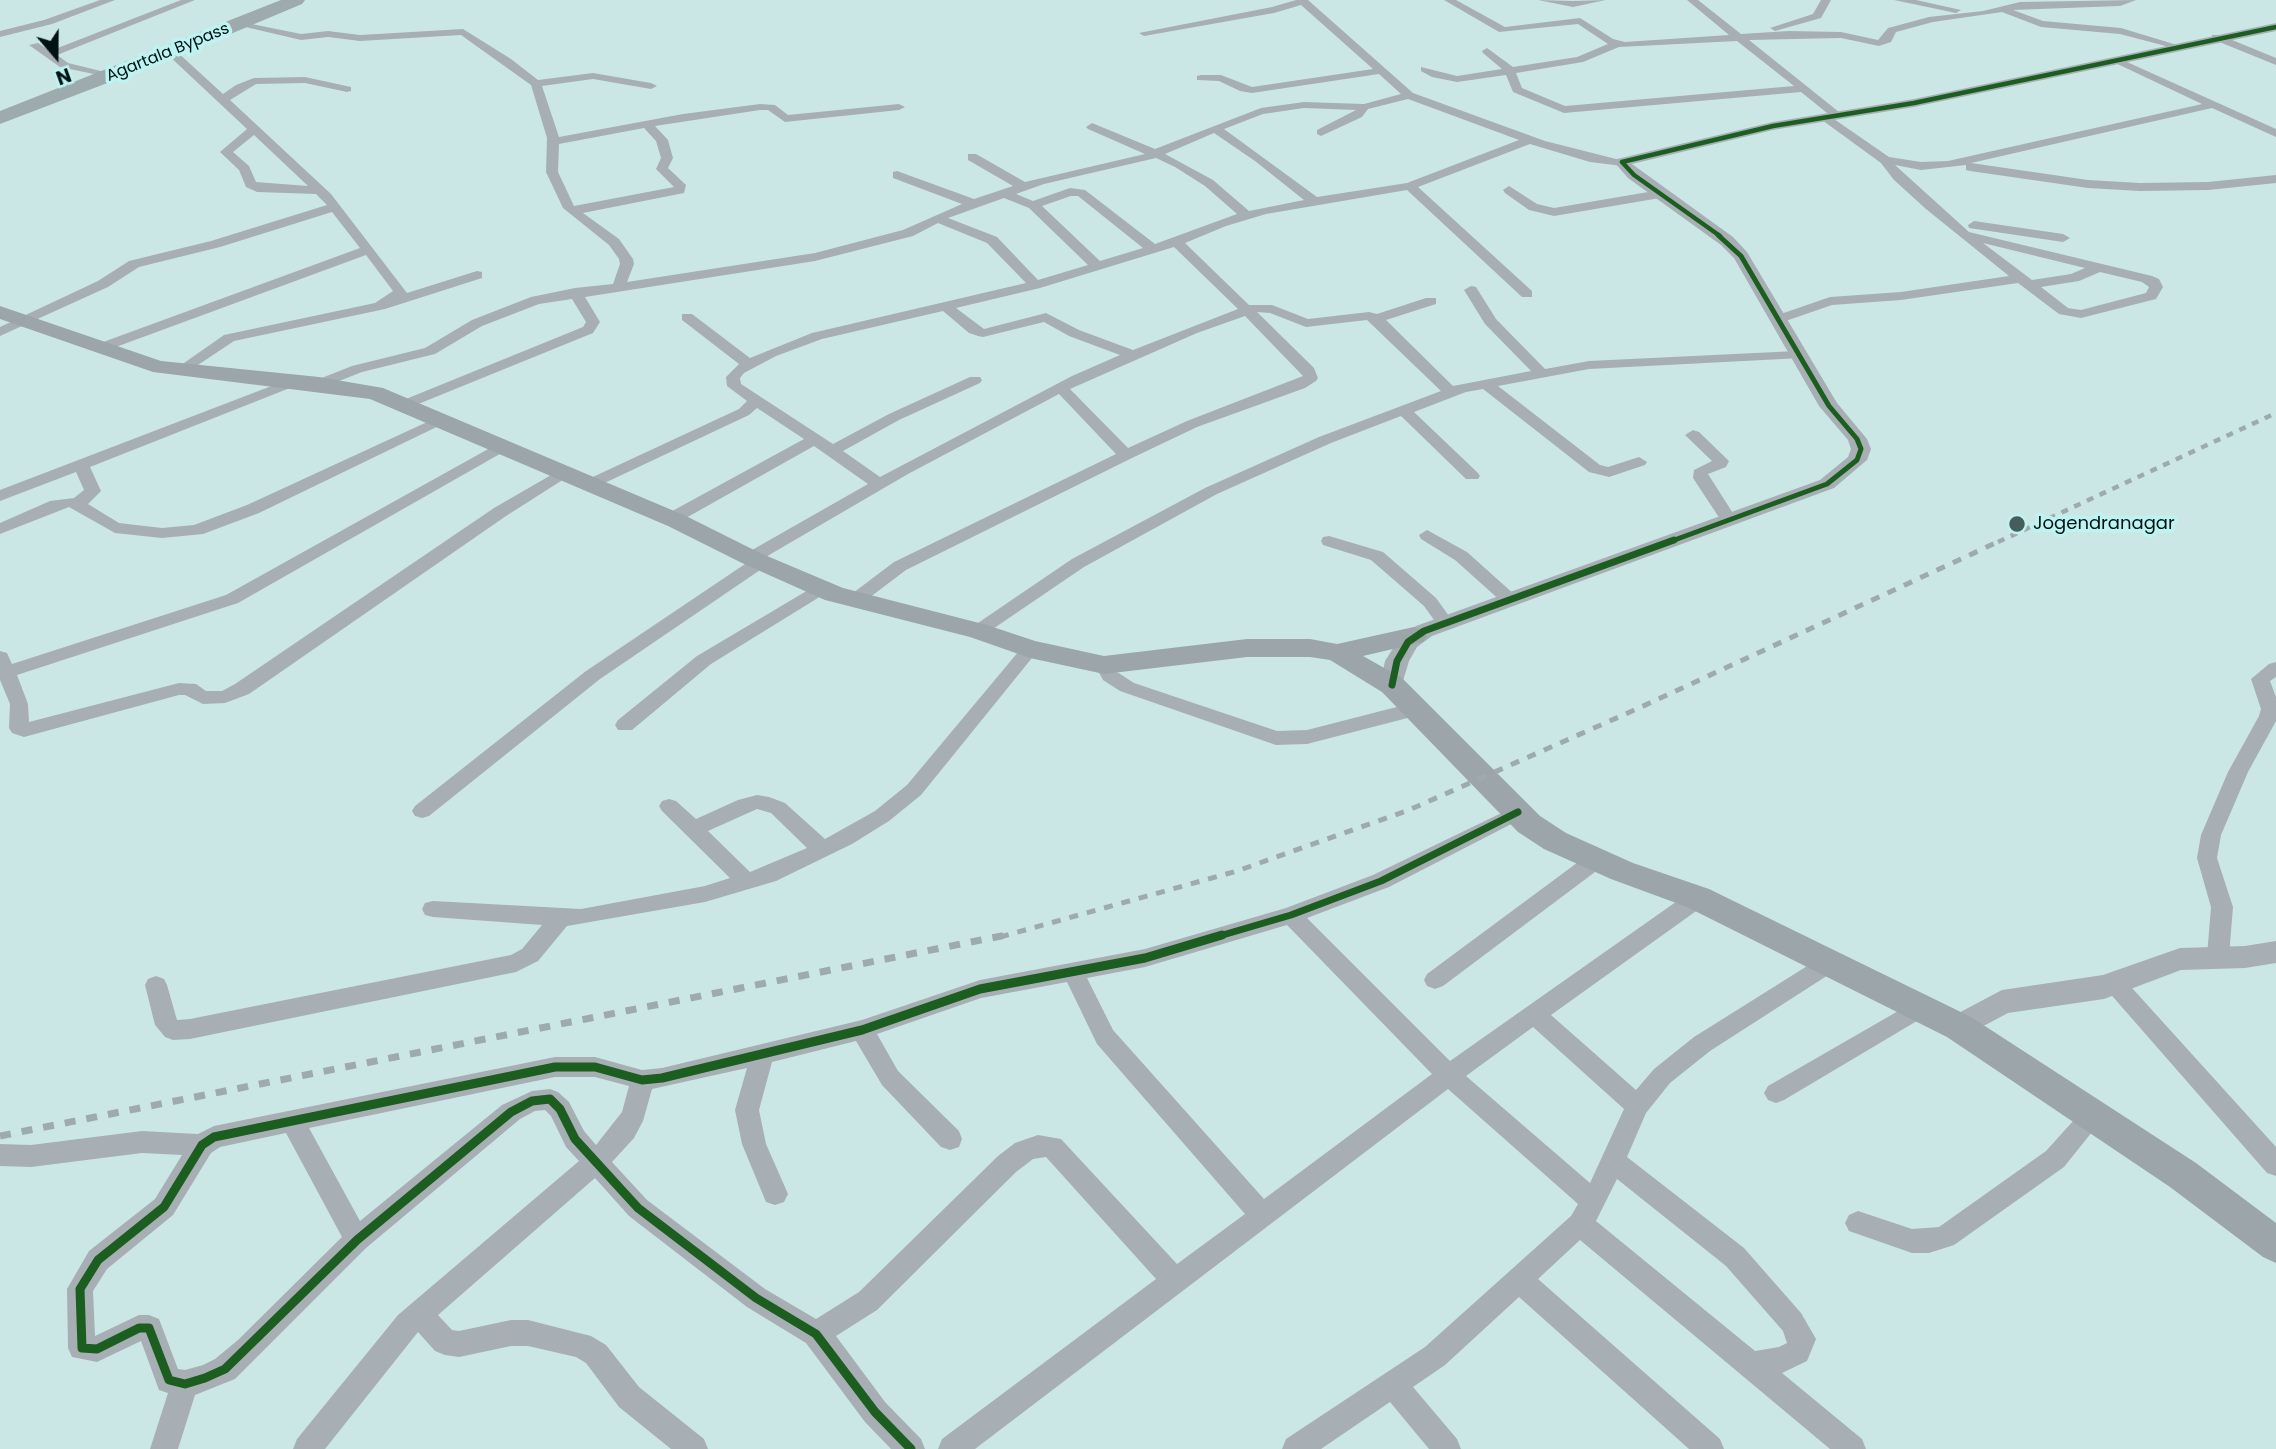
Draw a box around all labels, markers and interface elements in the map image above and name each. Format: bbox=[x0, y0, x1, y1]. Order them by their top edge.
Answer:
street label: Agartala Bypass bbox=[104, 20, 232, 86]
north arrow bbox=[21, 21, 91, 91]
text: N bbox=[52, 61, 75, 91]
place label: Jogendranagar bbox=[2033, 513, 2175, 535]
marker: Jogendranagar bbox=[2007, 514, 2027, 534]

